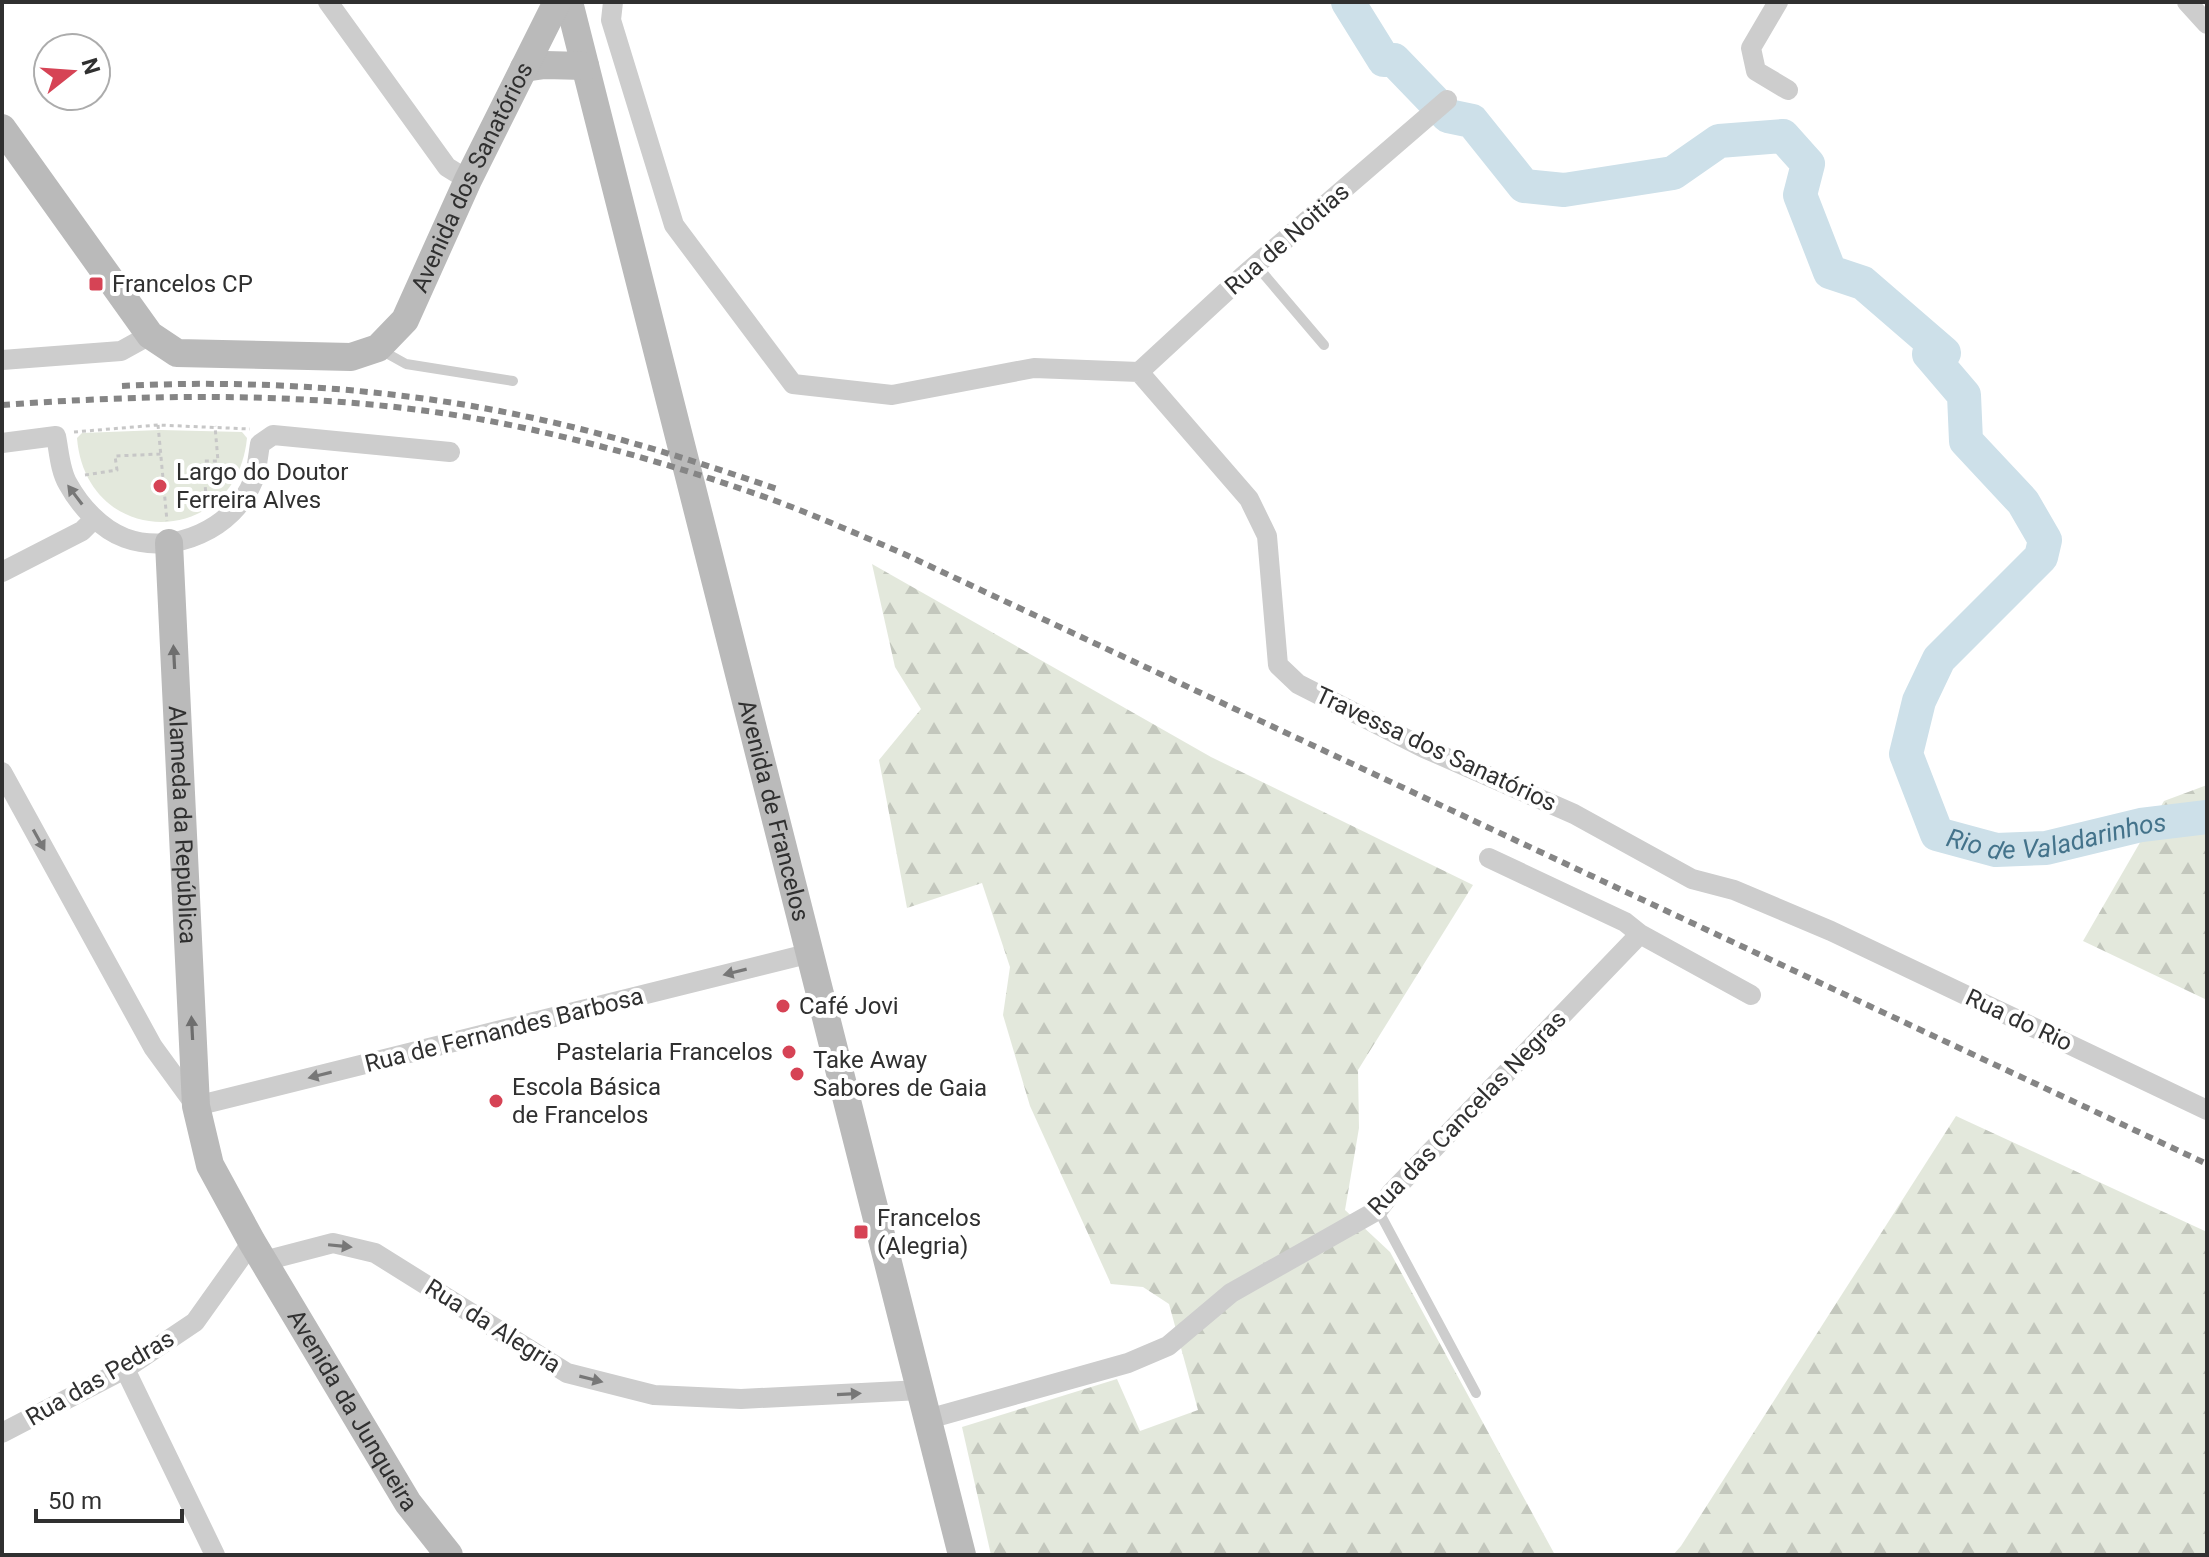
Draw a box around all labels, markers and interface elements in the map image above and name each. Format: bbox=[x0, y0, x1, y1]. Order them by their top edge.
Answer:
north arrow bbox=[32, 32, 112, 112]
text: N bbox=[76, 55, 105, 77]
street label: Avenida dos Sanatórios bbox=[405, 58, 539, 297]
street label: Rua de Noitias bbox=[1219, 178, 1355, 300]
place label: Francelos CP bbox=[112, 270, 253, 298]
marker: Francelos CP bbox=[87, 275, 105, 293]
place label: Largo do Doutor Ferreira Alves bbox=[176, 458, 348, 514]
marker: Largo do Doutor Ferreira Alves bbox=[151, 477, 169, 495]
one-way arrow bbox=[68, 484, 84, 505]
one-way arrow bbox=[168, 644, 181, 669]
street label: Travessa dos Sanatórios bbox=[1311, 681, 1561, 817]
street label: Avenida de Francelos bbox=[732, 697, 815, 924]
street label: Alameda da República bbox=[163, 705, 202, 944]
water label: Rio de Valadarinhos bbox=[1943, 807, 2168, 866]
one-way arrow bbox=[32, 829, 46, 851]
one-way arrow bbox=[723, 966, 748, 978]
street label: Rua de Fernandes Barbosa bbox=[362, 982, 646, 1078]
street label: Rua do Rio bbox=[1961, 983, 2077, 1057]
place label: Café Jovi bbox=[799, 992, 899, 1020]
marker: Café Jovi bbox=[774, 997, 792, 1015]
street label: Rua das Cancelas Negras bbox=[1362, 1005, 1572, 1221]
one-way arrow bbox=[186, 1015, 199, 1040]
place label: Pastelaria Francelos bbox=[556, 1038, 773, 1066]
marker: Pastelaria Francelos bbox=[780, 1043, 798, 1061]
place label: Take Away Sabores de Gaia bbox=[813, 1046, 987, 1102]
marker: Take Away Sabores de Gaia bbox=[788, 1065, 806, 1083]
one-way arrow bbox=[308, 1070, 333, 1082]
place label: Escola Básica de Francelos bbox=[512, 1073, 661, 1129]
marker: Escola Básica de Francelos bbox=[487, 1092, 505, 1110]
place label: Francelos (Alegria) bbox=[877, 1204, 981, 1260]
marker: Francelos (Alegria) bbox=[852, 1223, 870, 1241]
one-way arrow bbox=[327, 1240, 352, 1253]
street label: Rua da Alegria bbox=[420, 1273, 566, 1379]
street label: Avenida da Junqueira bbox=[282, 1305, 423, 1517]
street label: Rua das Pedras bbox=[21, 1324, 179, 1432]
one-way arrow bbox=[579, 1374, 604, 1386]
one-way arrow bbox=[837, 1387, 862, 1400]
scale bar bbox=[36, 1473, 182, 1523]
text: 50 m bbox=[48, 1487, 102, 1515]

